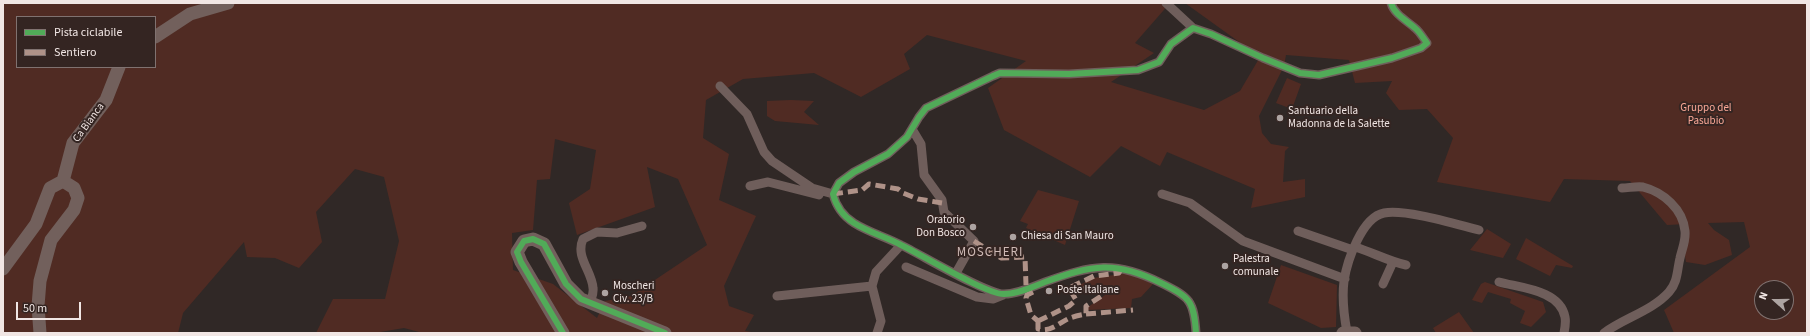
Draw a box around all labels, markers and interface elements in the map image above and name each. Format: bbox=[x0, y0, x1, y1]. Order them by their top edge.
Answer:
legend bbox=[16, 16, 156, 68]
text: Pista ciclabile bbox=[54, 24, 122, 41]
text: Sentiero bbox=[54, 44, 96, 61]
street label: Ca Bianca bbox=[70, 101, 108, 145]
park label: Gruppo del Pasubio bbox=[1680, 102, 1732, 128]
place label: Santuario della Madonna de la Salette bbox=[1288, 105, 1390, 131]
marker: Santuario della Madonna de la Salette bbox=[1275, 113, 1285, 123]
place label: Oratorio Don Bosco bbox=[916, 214, 965, 240]
marker: Oratorio Don Bosco bbox=[968, 222, 978, 232]
place label: Chiesa di San Mauro bbox=[1021, 230, 1114, 244]
marker: Chiesa di San Mauro bbox=[1008, 232, 1018, 242]
district label: MOSCHERI bbox=[957, 245, 1023, 261]
place label: Palestra comunale bbox=[1233, 253, 1279, 279]
marker: Palestra comunale bbox=[1220, 261, 1230, 271]
place label: Moscheri Civ. 23/B bbox=[613, 280, 655, 306]
north arrow bbox=[1754, 280, 1794, 320]
place label: Poste Italiane bbox=[1057, 284, 1119, 298]
marker: Poste Italiane bbox=[1044, 286, 1054, 296]
marker: Moscheri Civ. 23/B bbox=[600, 288, 610, 298]
text: N bbox=[1755, 290, 1772, 302]
scale bar bbox=[18, 294, 83, 320]
text: 50 m bbox=[23, 300, 47, 317]

